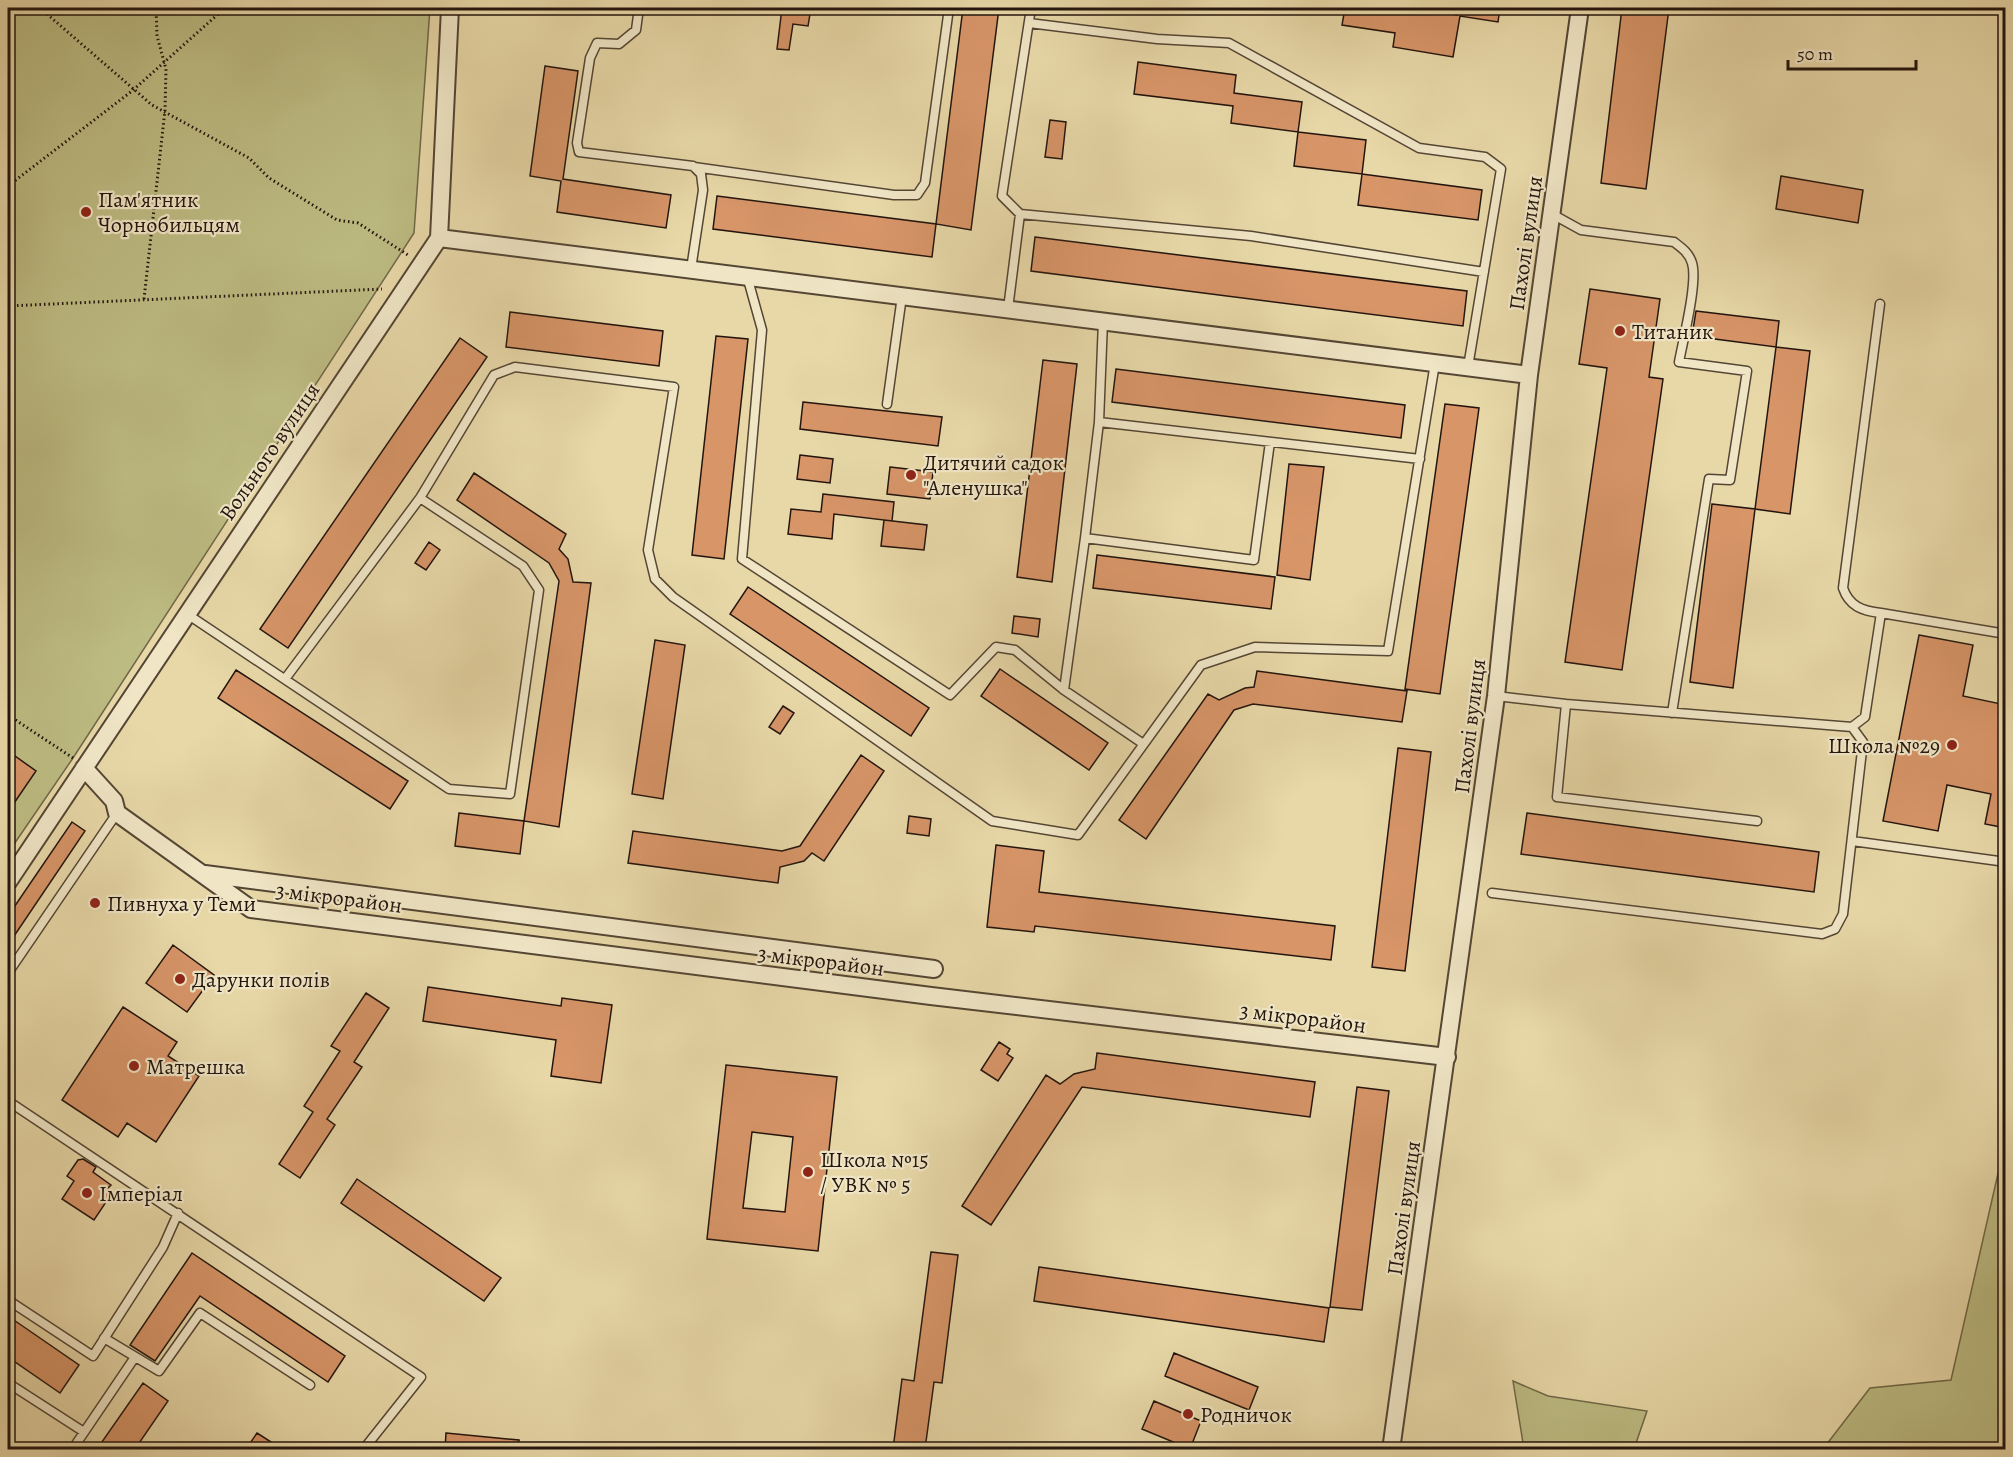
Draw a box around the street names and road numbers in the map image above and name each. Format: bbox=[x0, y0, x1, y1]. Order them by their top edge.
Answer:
street label: Пахолі вулиця bbox=[1502, 174, 1550, 312]
street label: Вольного вулиця bbox=[213, 377, 327, 526]
street label: Пахолі вулиця bbox=[1447, 657, 1493, 795]
street label: 3 мікрорайон bbox=[274, 875, 404, 921]
street label: 3 мікрорайон bbox=[756, 938, 886, 984]
street label: 3 мікрорайон bbox=[1238, 995, 1368, 1041]
street label: Пахолі вулиця bbox=[1380, 1139, 1428, 1277]

